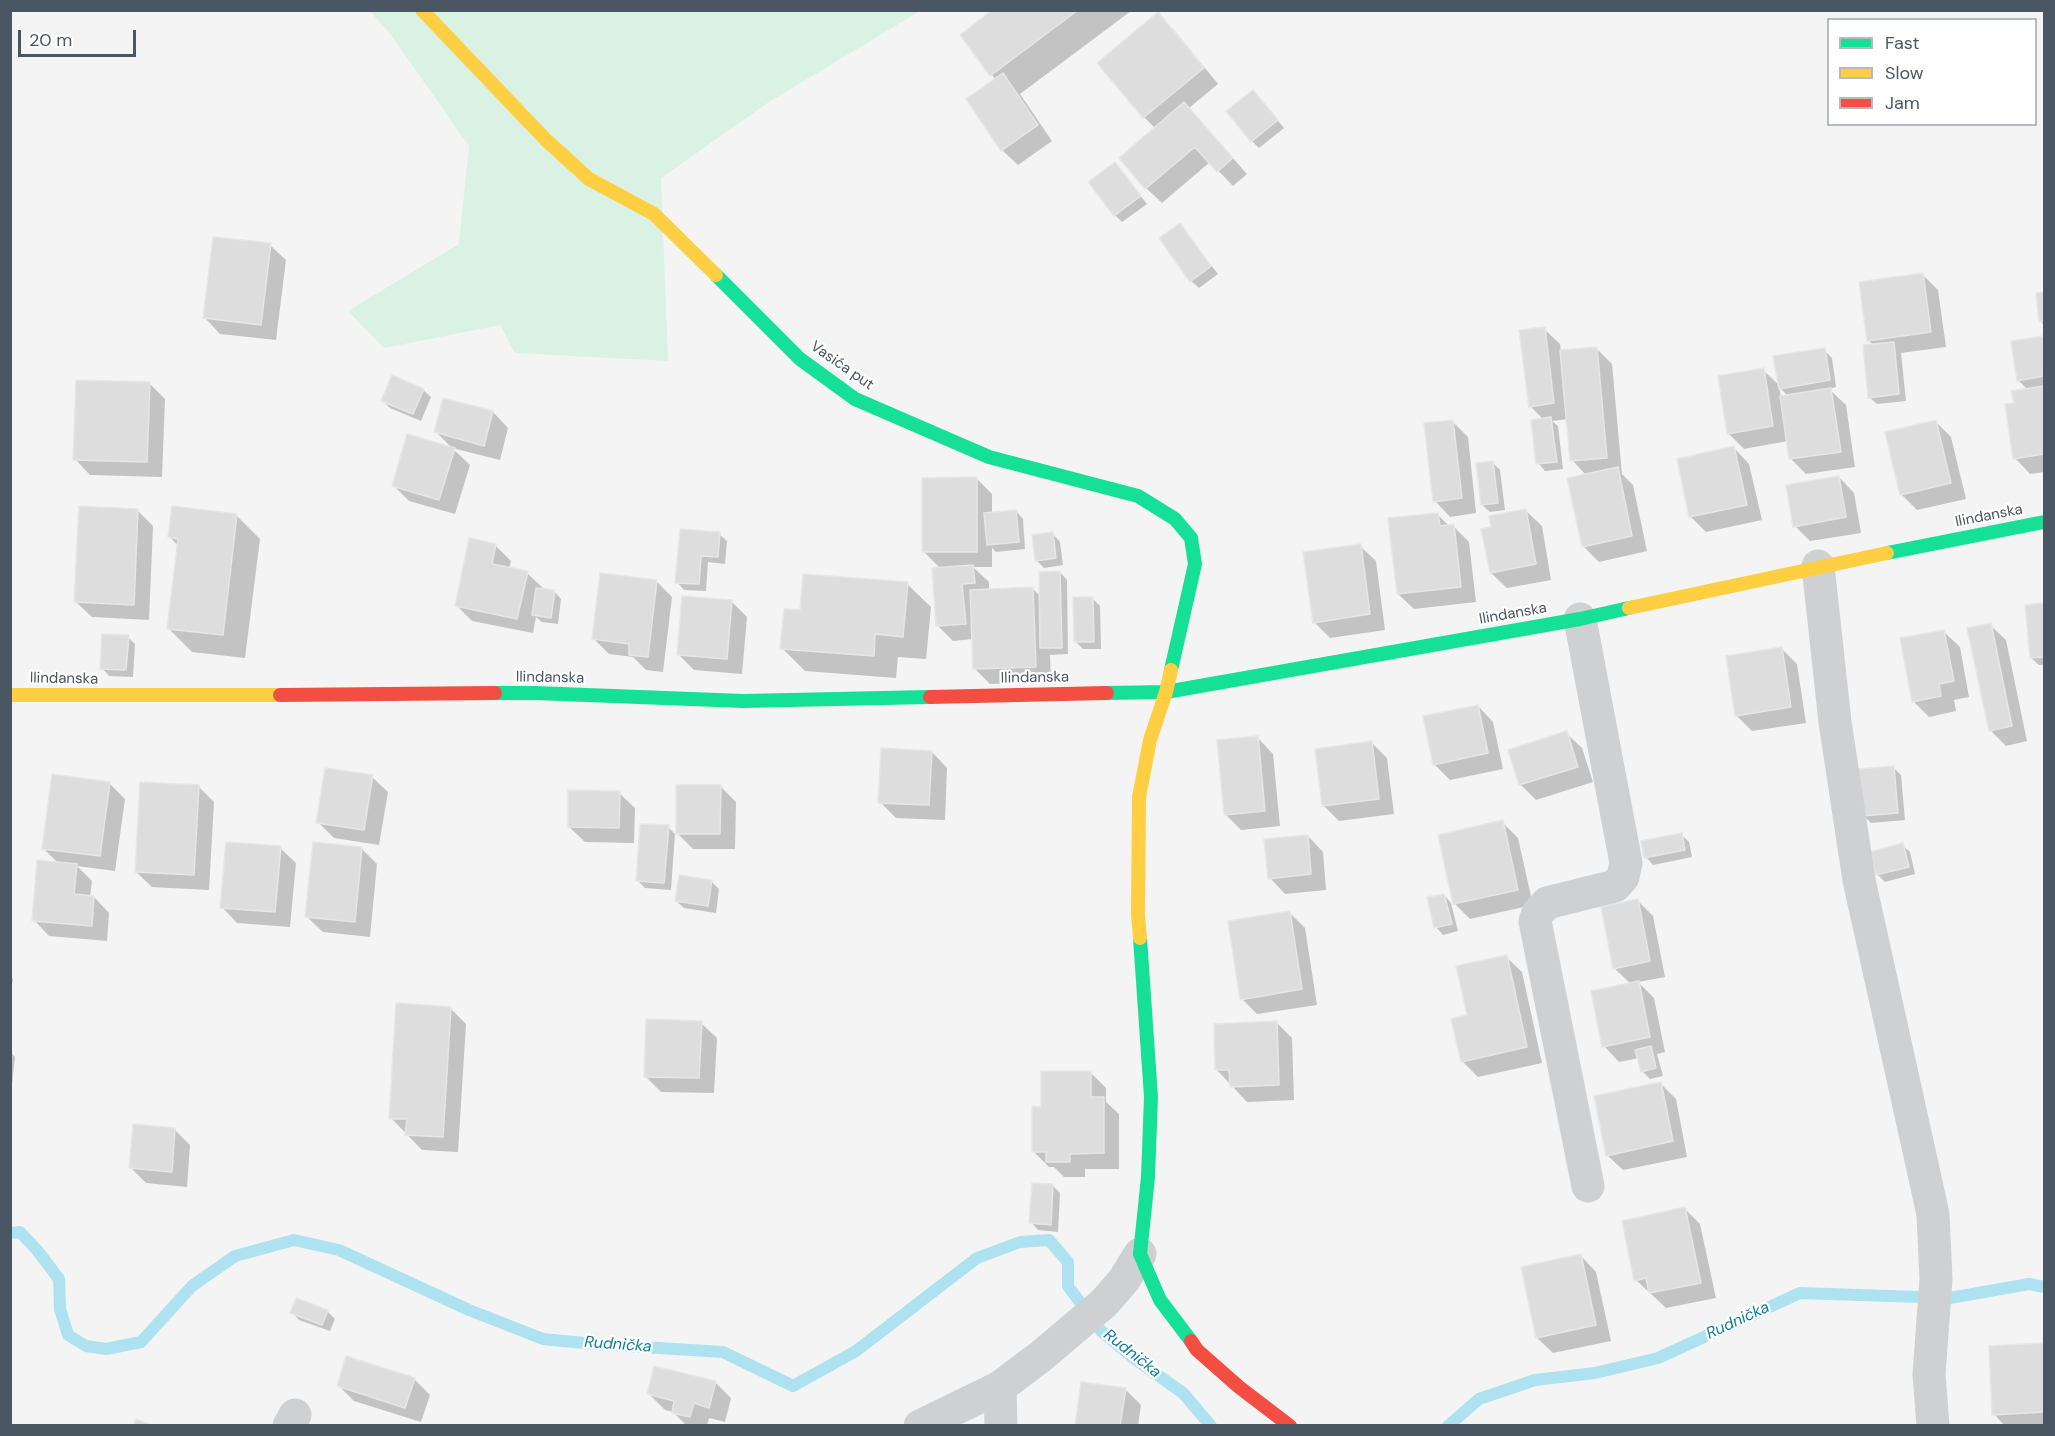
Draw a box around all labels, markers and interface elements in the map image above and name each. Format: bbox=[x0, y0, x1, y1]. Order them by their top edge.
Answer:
scale bar bbox=[21, 18, 140, 56]
legend bbox=[1827, 18, 2037, 126]
text: 20 m bbox=[29, 28, 72, 52]
text: Fast bbox=[1885, 31, 1920, 55]
text: Slow bbox=[1885, 61, 1924, 85]
text: Jam bbox=[1885, 91, 1920, 115]
street label: Vasića put bbox=[807, 338, 877, 394]
street label: Ilindanska bbox=[1954, 501, 2024, 531]
street label: Ilindanska bbox=[1478, 599, 1548, 629]
street label: Ilindanska bbox=[516, 668, 584, 688]
street label: Ilindanska bbox=[1001, 668, 1069, 688]
street label: Ilindanska bbox=[30, 669, 98, 689]
water label: Rudnička bbox=[1703, 1298, 1773, 1344]
water label: Rudnička bbox=[1099, 1326, 1165, 1382]
water label: Rudnička bbox=[584, 1333, 652, 1357]

